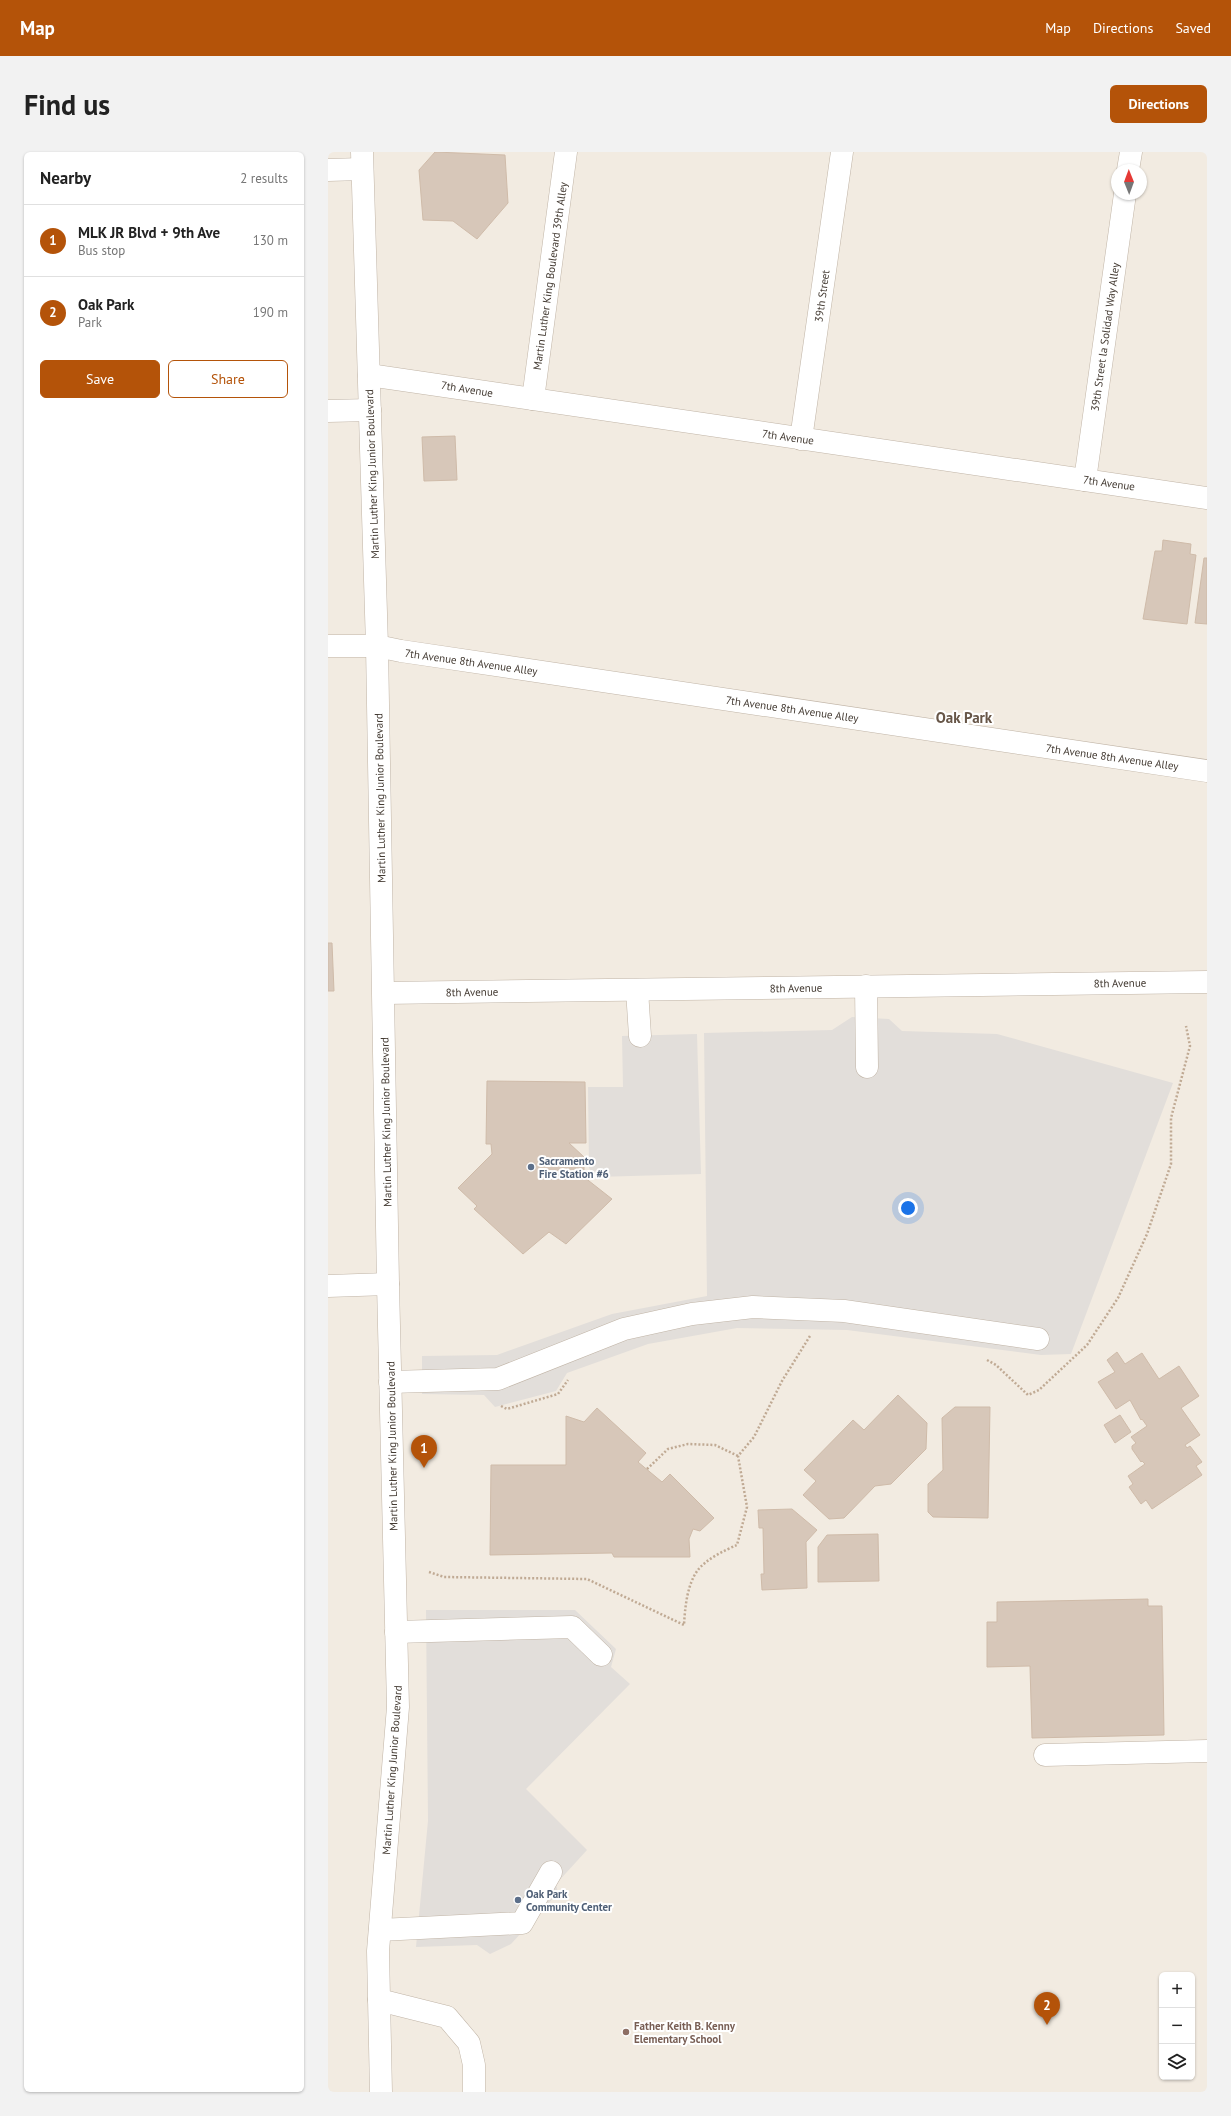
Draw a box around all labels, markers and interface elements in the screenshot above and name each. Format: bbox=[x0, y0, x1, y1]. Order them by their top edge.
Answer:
text: Map bbox=[20, 16, 55, 40]
text: Map bbox=[1045, 19, 1071, 37]
text: Directions bbox=[1093, 19, 1153, 37]
text: Saved bbox=[1175, 19, 1211, 37]
button: Directions bbox=[1110, 85, 1207, 123]
text: Find us bbox=[24, 86, 110, 123]
north arrow bbox=[1111, 164, 1147, 200]
text: Nearby bbox=[40, 167, 91, 189]
text: 2 results bbox=[240, 170, 288, 187]
street label: Martin Luther King Boulevard 39th Alley bbox=[530, 180, 570, 371]
text: MLK JR Blvd + 9th Ave bbox=[78, 223, 220, 242]
text: 1 bbox=[49, 232, 57, 249]
text: 130 m bbox=[253, 232, 288, 249]
text: Bus stop bbox=[78, 242, 125, 259]
street label: 39th Street la Solidad Way Alley bbox=[1088, 261, 1122, 412]
street label: 39th Street bbox=[811, 269, 833, 323]
text: Oak Park bbox=[78, 295, 134, 314]
text: 2 bbox=[49, 304, 57, 321]
text: 190 m bbox=[253, 304, 288, 321]
text: Park bbox=[78, 314, 102, 331]
button: Save bbox=[40, 360, 160, 398]
button: Share bbox=[168, 360, 288, 398]
street label: 7th Avenue bbox=[440, 378, 494, 400]
street label: Martin Luther King Junior Boulevard bbox=[362, 389, 382, 559]
street label: 7th Avenue bbox=[761, 426, 815, 448]
street label: 7th Avenue bbox=[1082, 472, 1136, 494]
street label: 7th Avenue 8th Avenue Alley bbox=[404, 646, 539, 678]
street label: 7th Avenue 8th Avenue Alley bbox=[725, 693, 860, 725]
district label: Oak Park bbox=[936, 708, 993, 727]
street label: Martin Luther King Junior Boulevard bbox=[372, 713, 388, 883]
street label: 7th Avenue 8th Avenue Alley bbox=[1045, 741, 1180, 773]
street label: 8th Avenue bbox=[1094, 976, 1147, 990]
street label: 8th Avenue bbox=[770, 981, 823, 995]
street label: 8th Avenue bbox=[446, 985, 499, 999]
street label: Martin Luther King Junior Boulevard bbox=[378, 1037, 394, 1207]
place label: Sacramento Fire Station #6 bbox=[539, 1154, 609, 1181]
marker: Sacramento Fire Station #6 bbox=[526, 1162, 536, 1172]
your location bbox=[898, 1198, 918, 1218]
street label: Martin Luther King Junior Boulevard bbox=[384, 1361, 400, 1531]
pin: 1 bbox=[411, 1435, 437, 1468]
street label: Martin Luther King Junior Boulevard bbox=[379, 1685, 405, 1855]
place label: Oak Park Community Center bbox=[526, 1887, 612, 1914]
marker: Oak Park Community Center bbox=[513, 1895, 523, 1905]
map controls bbox=[1159, 1972, 1195, 2080]
button: + bbox=[1159, 1972, 1195, 2008]
pin: 2 bbox=[1034, 1992, 1060, 2025]
button: − bbox=[1159, 2008, 1195, 2044]
place label: Father Keith B. Kenny Elementary School bbox=[634, 2019, 736, 2046]
marker: Father Keith B. Kenny Elementary School bbox=[621, 2027, 631, 2037]
button: layers bbox=[1159, 2044, 1195, 2080]

